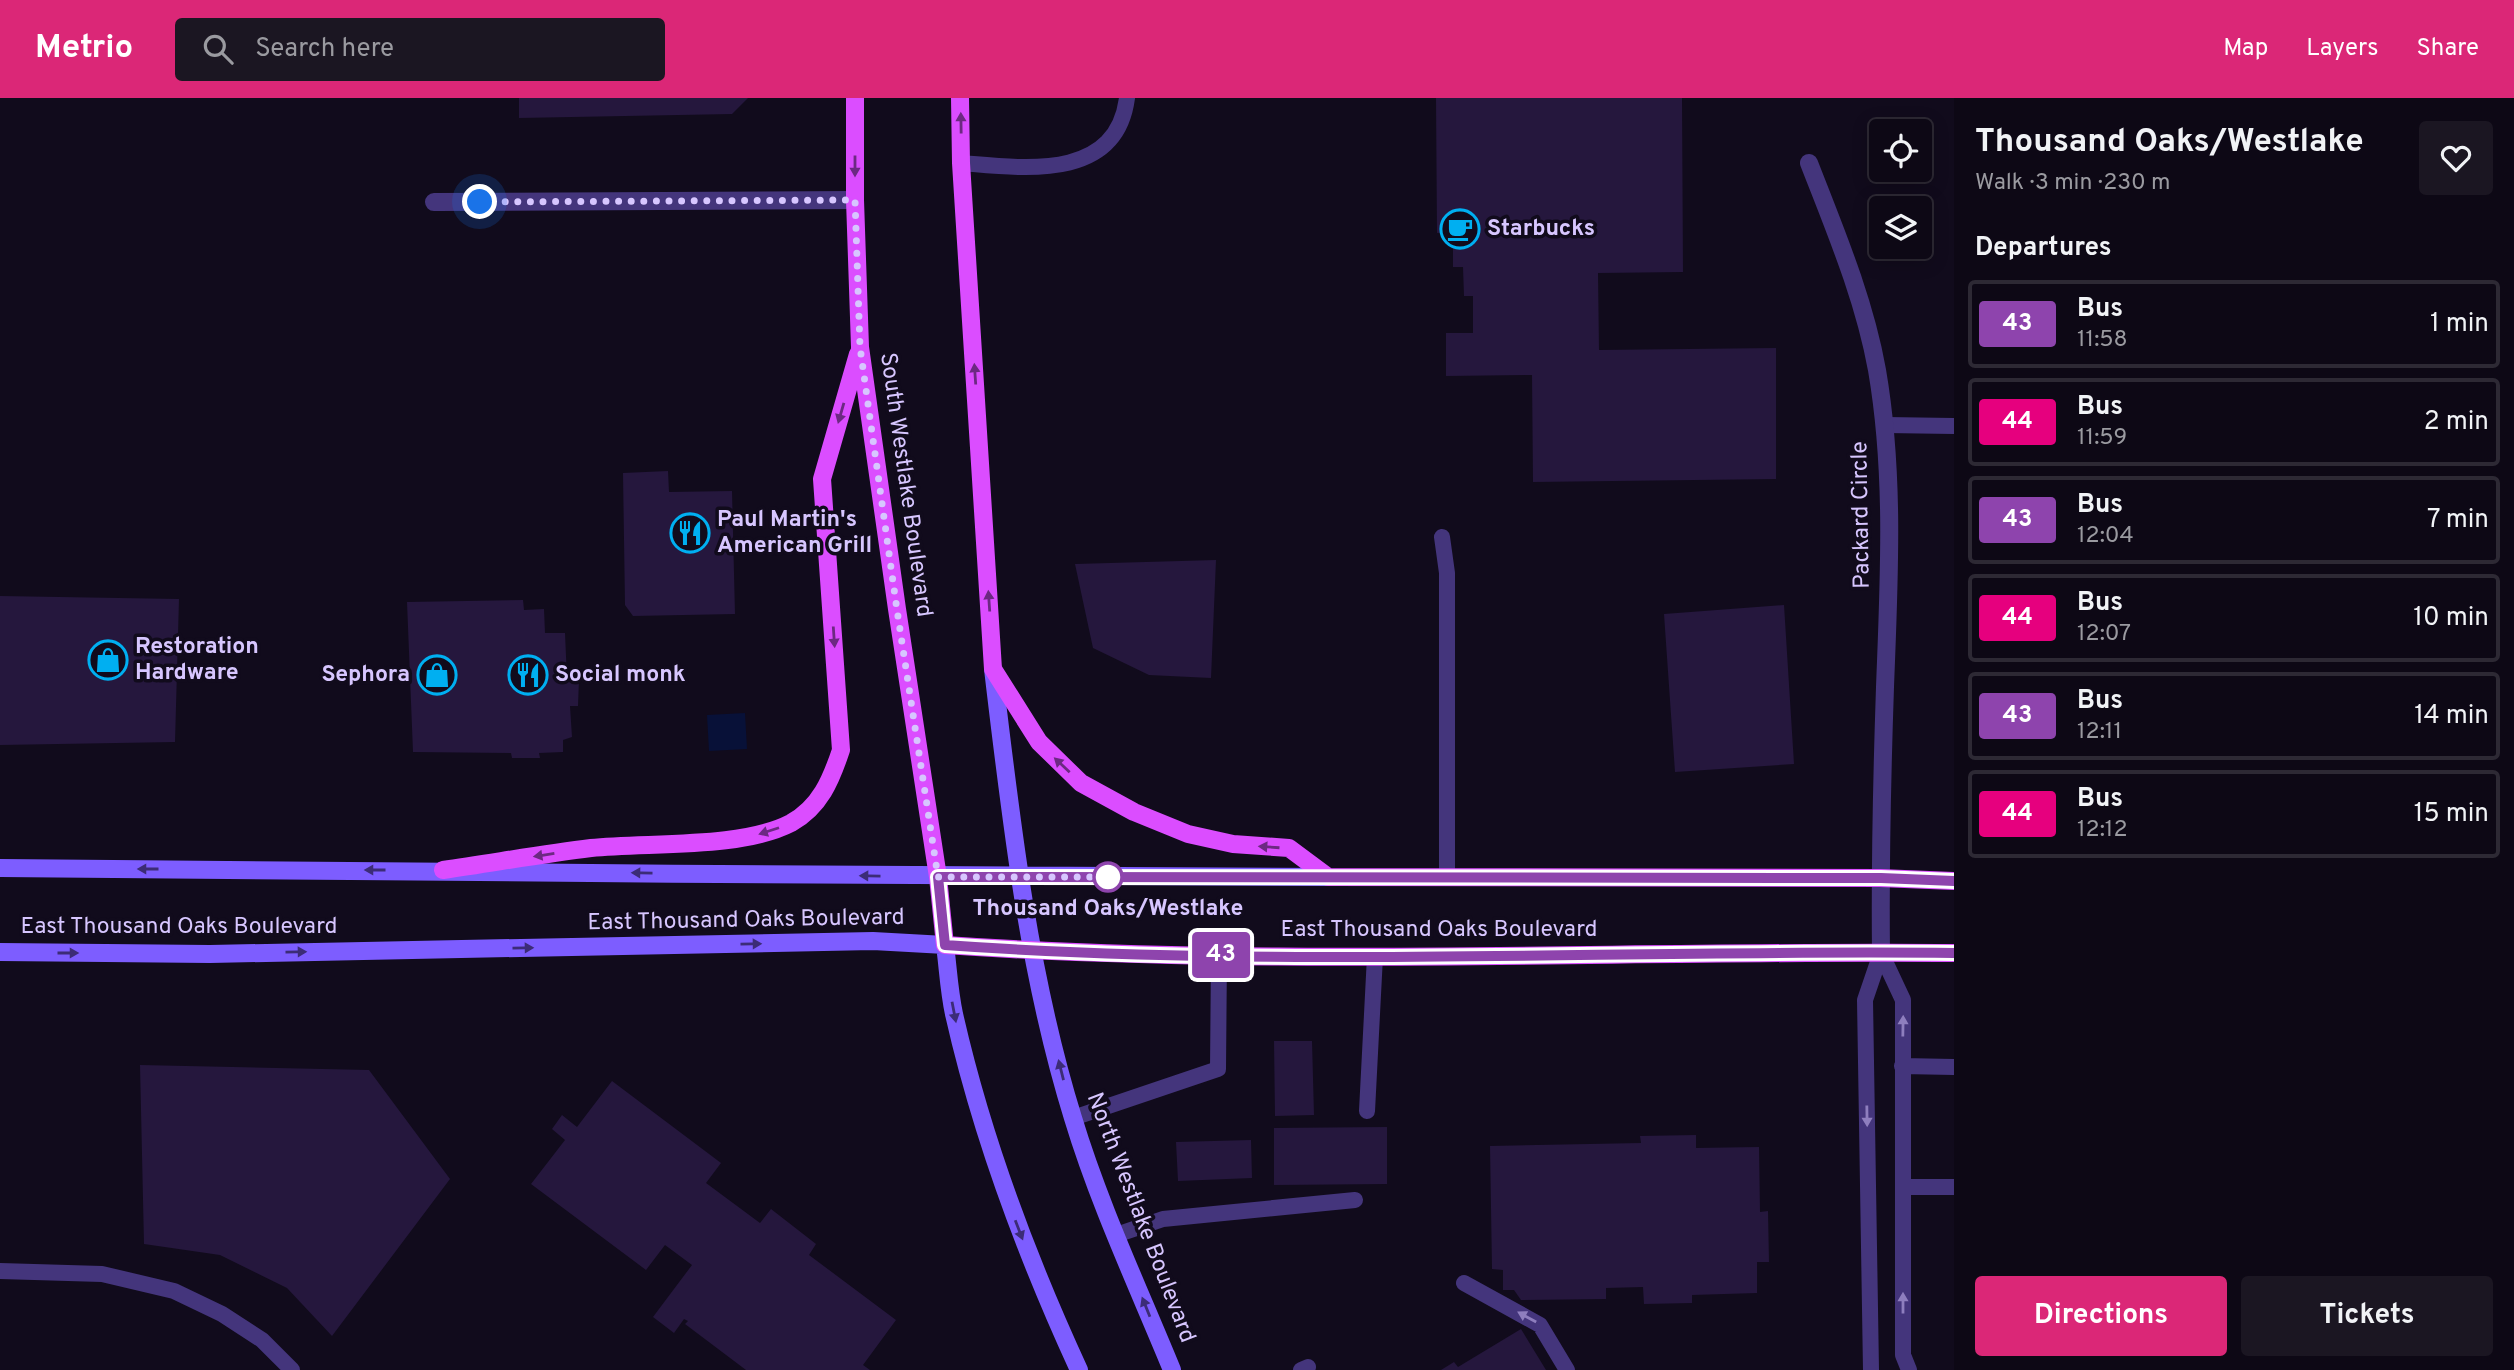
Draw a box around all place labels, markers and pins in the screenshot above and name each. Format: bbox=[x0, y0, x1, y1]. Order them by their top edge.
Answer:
cafe icon: Starbucks bbox=[1439, 208, 1481, 250]
place label: Starbucks bbox=[1487, 215, 1595, 244]
place label: Paul Martin's American Grill bbox=[717, 506, 872, 561]
restaurant icon: Paul Martin's American Grill bbox=[669, 512, 711, 554]
place label: Restoration Hardware bbox=[135, 633, 259, 688]
shop icon: Restoration Hardware bbox=[87, 639, 129, 681]
shop icon: Sephora bbox=[416, 654, 458, 696]
restaurant icon: Social monk bbox=[507, 654, 549, 696]
place label: Sephora bbox=[321, 661, 410, 690]
place label: Social monk bbox=[555, 661, 686, 690]
marker: Thousand Oaks/Westlake bbox=[1093, 862, 1123, 892]
place label: Thousand Oaks/Westlake bbox=[973, 895, 1243, 924]

